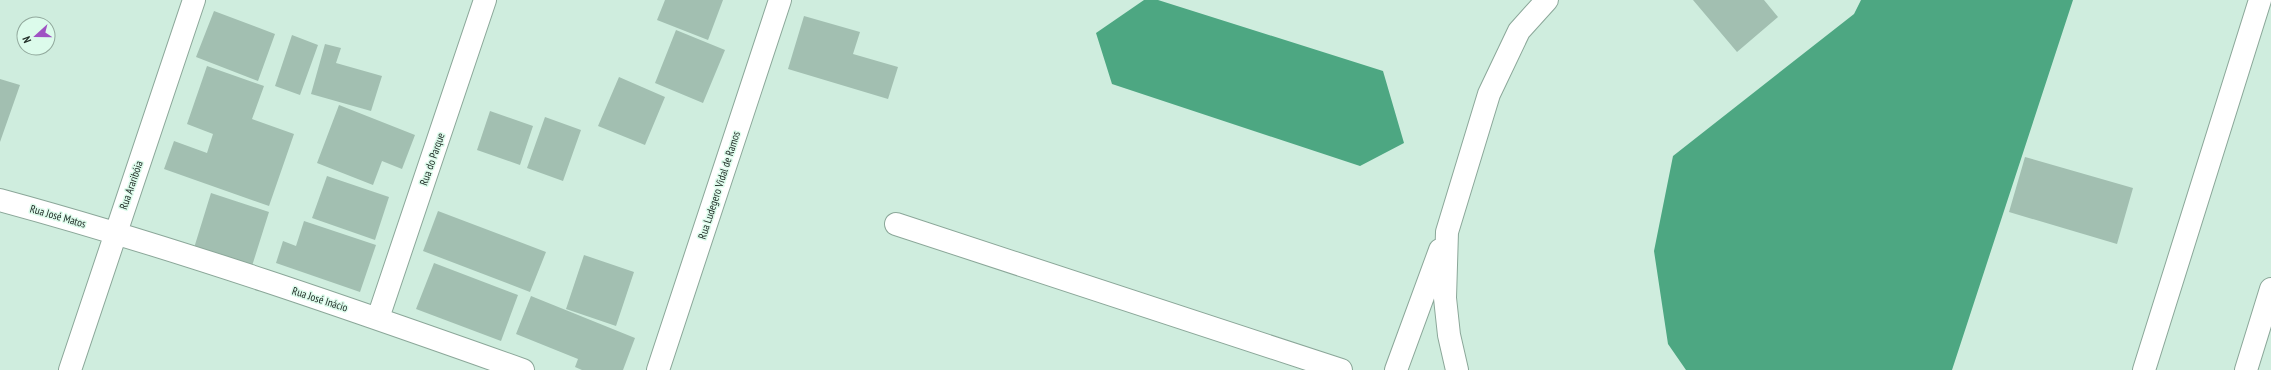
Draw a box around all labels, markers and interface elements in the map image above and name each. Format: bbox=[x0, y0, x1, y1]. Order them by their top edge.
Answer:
north arrow bbox=[16, 16, 56, 56]
text: N bbox=[19, 34, 34, 45]
street label: Rua Ludegero Vidal de Ramos bbox=[695, 129, 743, 241]
street label: Rua do Parque bbox=[416, 130, 448, 187]
street label: Rua Araribóia bbox=[116, 159, 146, 211]
street label: Rua José Matos bbox=[28, 201, 88, 231]
street label: Rua José Inácio bbox=[290, 283, 350, 315]

